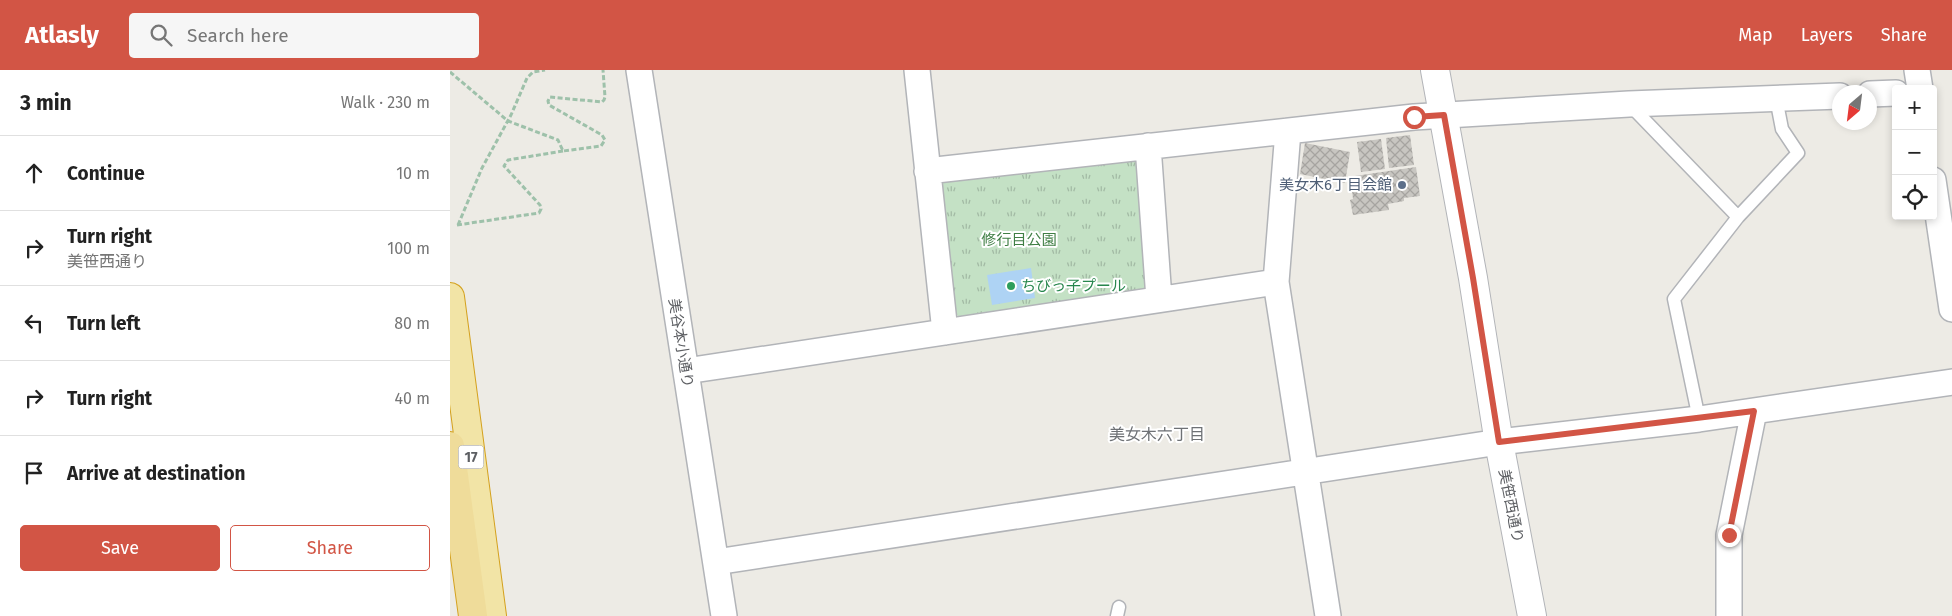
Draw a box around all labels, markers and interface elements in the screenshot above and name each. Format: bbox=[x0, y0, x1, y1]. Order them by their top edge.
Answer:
search box bbox=[129, 13, 479, 58]
text: Atlasly bbox=[25, 21, 99, 49]
icon: search bbox=[147, 21, 175, 49]
text: Search here bbox=[187, 24, 289, 47]
text: Map bbox=[1738, 24, 1773, 46]
text: Layers bbox=[1801, 24, 1853, 46]
text: Share bbox=[1881, 24, 1927, 46]
north arrow bbox=[1832, 85, 1877, 130]
map controls bbox=[1892, 85, 1937, 220]
button: + bbox=[1892, 85, 1937, 130]
text: 3 min bbox=[20, 90, 72, 116]
text: Walk · 230 m bbox=[341, 93, 430, 112]
route start bbox=[1403, 106, 1426, 129]
button: − bbox=[1892, 130, 1937, 175]
icon: ahead bbox=[20, 159, 48, 187]
text: Continue bbox=[67, 162, 145, 185]
text: 10 m bbox=[396, 164, 430, 183]
button: locate bbox=[1892, 175, 1937, 220]
place label: 美女木6丁目会館 bbox=[1279, 176, 1392, 194]
marker: 美女木6丁目会館 bbox=[1396, 179, 1408, 191]
text: Turn right bbox=[67, 225, 152, 248]
park label: 修行目公園 bbox=[981, 231, 1057, 249]
icon: right bbox=[20, 234, 48, 262]
text: 100 m bbox=[387, 239, 430, 258]
text: 美笹西通り bbox=[67, 252, 147, 271]
place label: ちびっ子プール bbox=[1021, 277, 1126, 295]
marker: ちびっ子プール bbox=[1005, 280, 1017, 292]
street label: 美谷本小通り bbox=[665, 297, 697, 389]
icon: left bbox=[20, 309, 48, 337]
text: Turn left bbox=[67, 312, 141, 335]
text: 80 m bbox=[394, 314, 430, 333]
icon: right bbox=[20, 384, 48, 412]
text: Turn right bbox=[67, 387, 152, 410]
text: 40 m bbox=[395, 389, 430, 408]
district label: 美女木六丁目 bbox=[1109, 425, 1205, 444]
road number: 17 bbox=[458, 446, 484, 468]
icon: arrive bbox=[20, 459, 48, 487]
text: Arrive at destination bbox=[67, 462, 246, 485]
street label: 美笹西通り bbox=[1495, 467, 1527, 545]
route end bbox=[1718, 524, 1741, 547]
button: Save bbox=[20, 525, 220, 571]
button: Share bbox=[230, 525, 430, 571]

